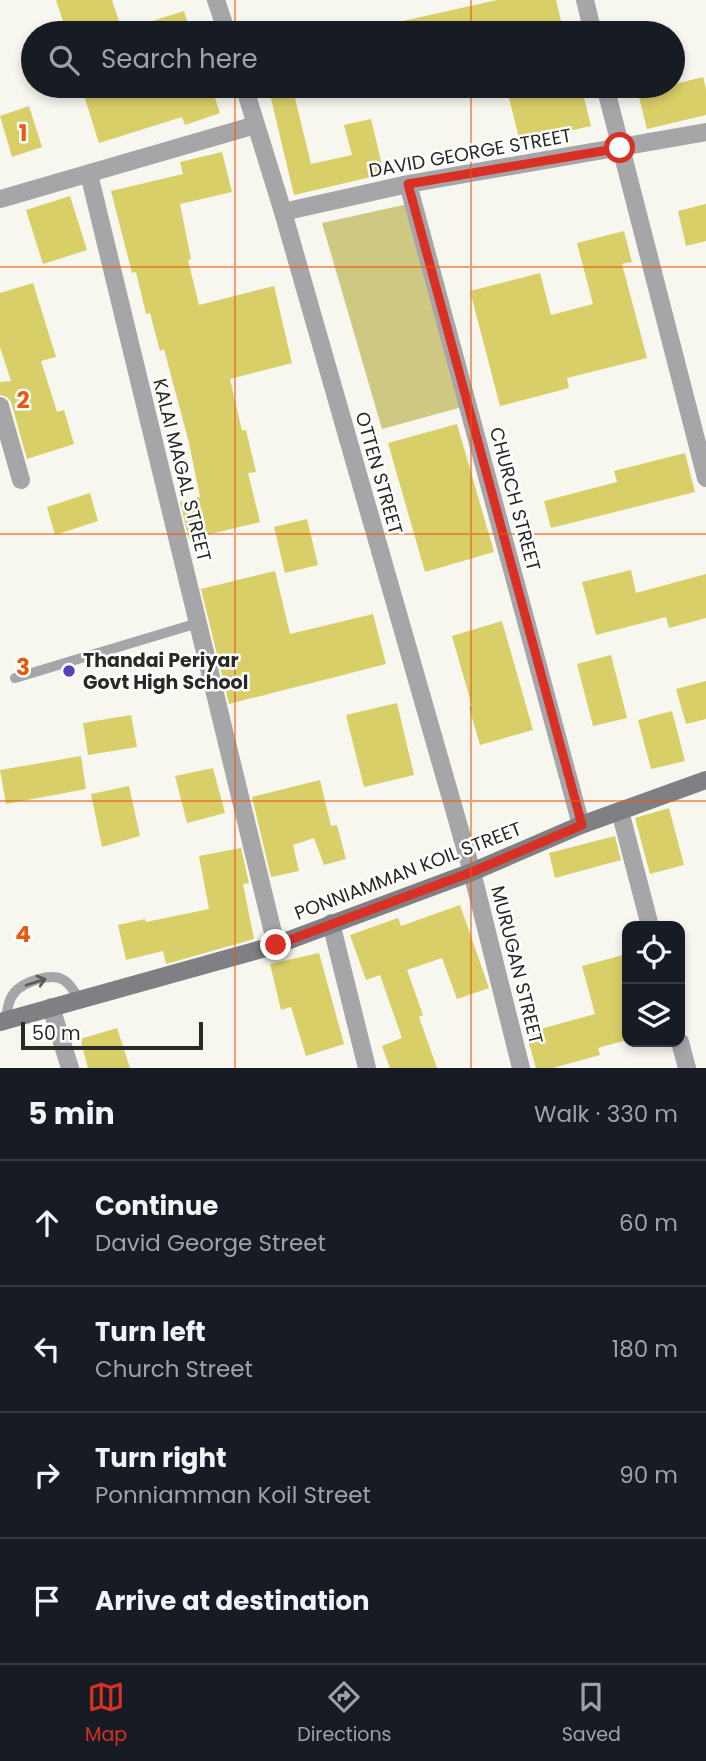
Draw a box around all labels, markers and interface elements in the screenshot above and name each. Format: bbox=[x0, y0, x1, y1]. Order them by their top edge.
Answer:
search box bbox=[21, 21, 685, 98]
icon: search bbox=[45, 41, 83, 79]
text: Search here bbox=[101, 41, 258, 77]
text: 1 bbox=[19, 117, 27, 149]
street label: DAVID GEORGE STREET bbox=[366, 122, 574, 184]
route start bbox=[604, 132, 635, 163]
street label: KALAI MAGAL STREET bbox=[146, 376, 218, 564]
text: 2 bbox=[16, 384, 30, 416]
street label: OTTEN STREET bbox=[349, 409, 409, 537]
street label: CHURCH STREET bbox=[483, 424, 547, 574]
place label: Thandai Periyar Govt High School bbox=[83, 647, 248, 696]
text: 3 bbox=[16, 651, 30, 683]
marker: Thandai Periyar Govt High School bbox=[61, 663, 77, 679]
street label: PONNIAMMAN KOIL STREET bbox=[291, 815, 525, 927]
street label: MURUGAN STREET bbox=[484, 883, 550, 1047]
text: 4 bbox=[15, 918, 31, 950]
map controls bbox=[622, 921, 685, 1047]
button: locate bbox=[622, 921, 685, 984]
route end bbox=[260, 929, 291, 960]
one-way arrow bbox=[25, 975, 47, 988]
button: layers bbox=[622, 984, 685, 1047]
scale bar bbox=[21, 1019, 203, 1051]
text: 50 m bbox=[32, 1020, 81, 1047]
text: 5 min bbox=[28, 1092, 115, 1135]
text: Walk · 330 m bbox=[534, 1098, 678, 1130]
text: Continue bbox=[95, 1188, 218, 1224]
icon: ahead bbox=[28, 1204, 66, 1242]
text: 60 m bbox=[619, 1207, 678, 1239]
text: David George Street bbox=[95, 1227, 326, 1259]
text: Turn left bbox=[95, 1314, 206, 1350]
icon: left bbox=[28, 1330, 66, 1368]
text: 180 m bbox=[612, 1333, 678, 1365]
text: Church Street bbox=[95, 1353, 253, 1385]
text: Turn right bbox=[95, 1440, 227, 1476]
icon: right bbox=[28, 1456, 66, 1494]
text: 90 m bbox=[619, 1459, 678, 1491]
text: Ponniamman Koil Street bbox=[95, 1479, 371, 1511]
icon: arrive bbox=[28, 1582, 66, 1620]
text: Arrive at destination bbox=[95, 1583, 370, 1619]
tab: Map bbox=[85, 1678, 127, 1749]
tab: Directions bbox=[297, 1678, 392, 1749]
tab: Saved bbox=[562, 1678, 621, 1749]

